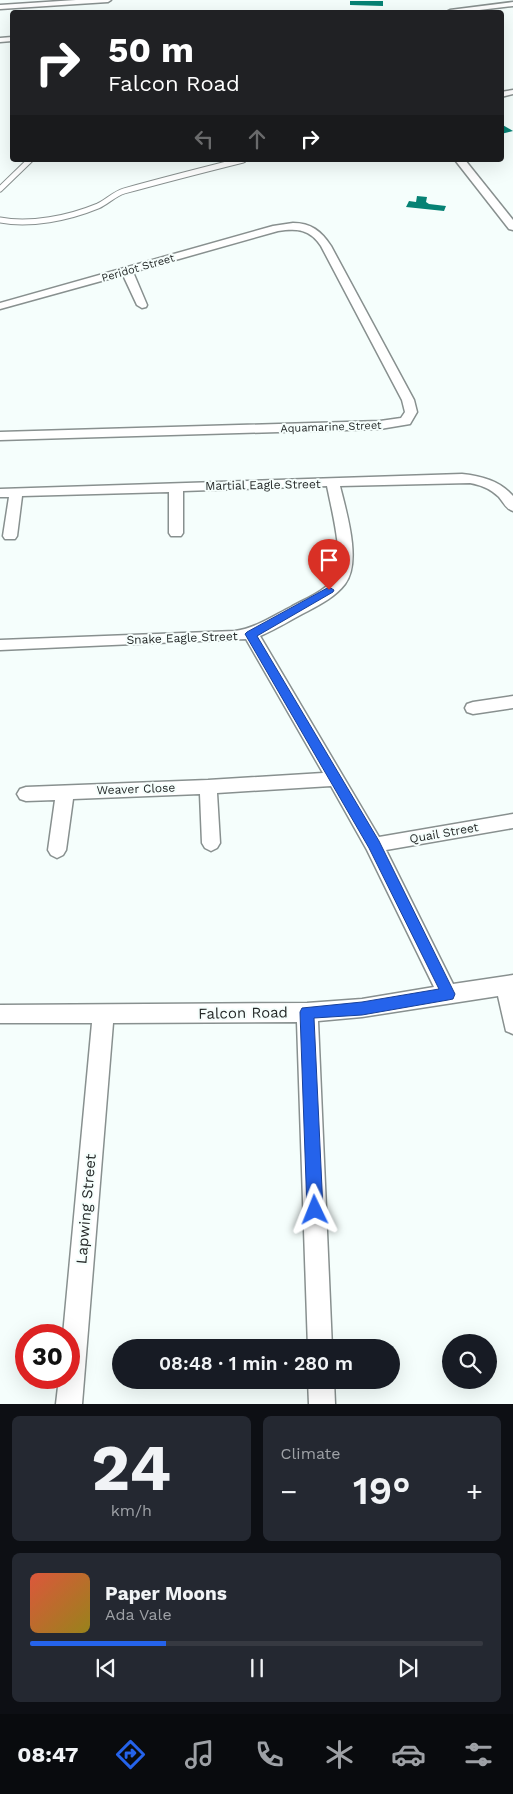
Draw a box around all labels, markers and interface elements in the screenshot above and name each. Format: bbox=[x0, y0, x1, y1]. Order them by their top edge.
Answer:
text: 50 m bbox=[108, 29, 194, 71]
icon: right bbox=[25, 30, 90, 95]
text: Falcon Road bbox=[108, 71, 240, 96]
icon: left bbox=[190, 125, 218, 153]
icon: ahead bbox=[243, 125, 271, 153]
icon: right bbox=[296, 125, 324, 153]
street label: Peridot Street bbox=[100, 251, 176, 285]
street label: Aquamarine Street bbox=[280, 419, 382, 435]
street label: Martial Eagle Street bbox=[205, 477, 321, 493]
pin bbox=[308, 539, 350, 590]
icon: arrive bbox=[315, 546, 343, 574]
street label: Snake Eagle Street bbox=[126, 629, 238, 647]
street label: Weaver Close bbox=[96, 781, 176, 797]
street label: Quail Street bbox=[408, 820, 480, 846]
street label: Falcon Road bbox=[198, 1003, 288, 1023]
street label: Lapwing Street bbox=[72, 1152, 100, 1265]
position arrow bbox=[288, 1183, 340, 1235]
speed limit sign: 30 bbox=[15, 1324, 80, 1389]
map controls bbox=[442, 1334, 497, 1389]
button: search bbox=[442, 1334, 497, 1389]
text: 08:48 · 1 min · 280 m bbox=[159, 1352, 353, 1375]
text: 24 bbox=[91, 1430, 171, 1506]
text: Climate bbox=[281, 1444, 341, 1463]
text: 19° bbox=[353, 1469, 411, 1513]
text: − bbox=[281, 1475, 297, 1508]
text: + bbox=[466, 1475, 483, 1508]
text: km/h bbox=[111, 1501, 152, 1520]
text: Paper Moons bbox=[105, 1582, 227, 1605]
text: Ada Vale bbox=[105, 1605, 172, 1624]
icon: previous bbox=[92, 1654, 120, 1682]
icon: pause bbox=[243, 1654, 271, 1682]
icon: next bbox=[394, 1654, 422, 1682]
icon: directions bbox=[113, 1737, 148, 1772]
icon: music bbox=[182, 1737, 217, 1772]
icon: phone bbox=[252, 1737, 287, 1772]
icon: climate bbox=[322, 1737, 357, 1772]
icon: car bbox=[391, 1737, 426, 1772]
icon: filters bbox=[461, 1737, 496, 1772]
text: 08:47 bbox=[17, 1742, 78, 1767]

